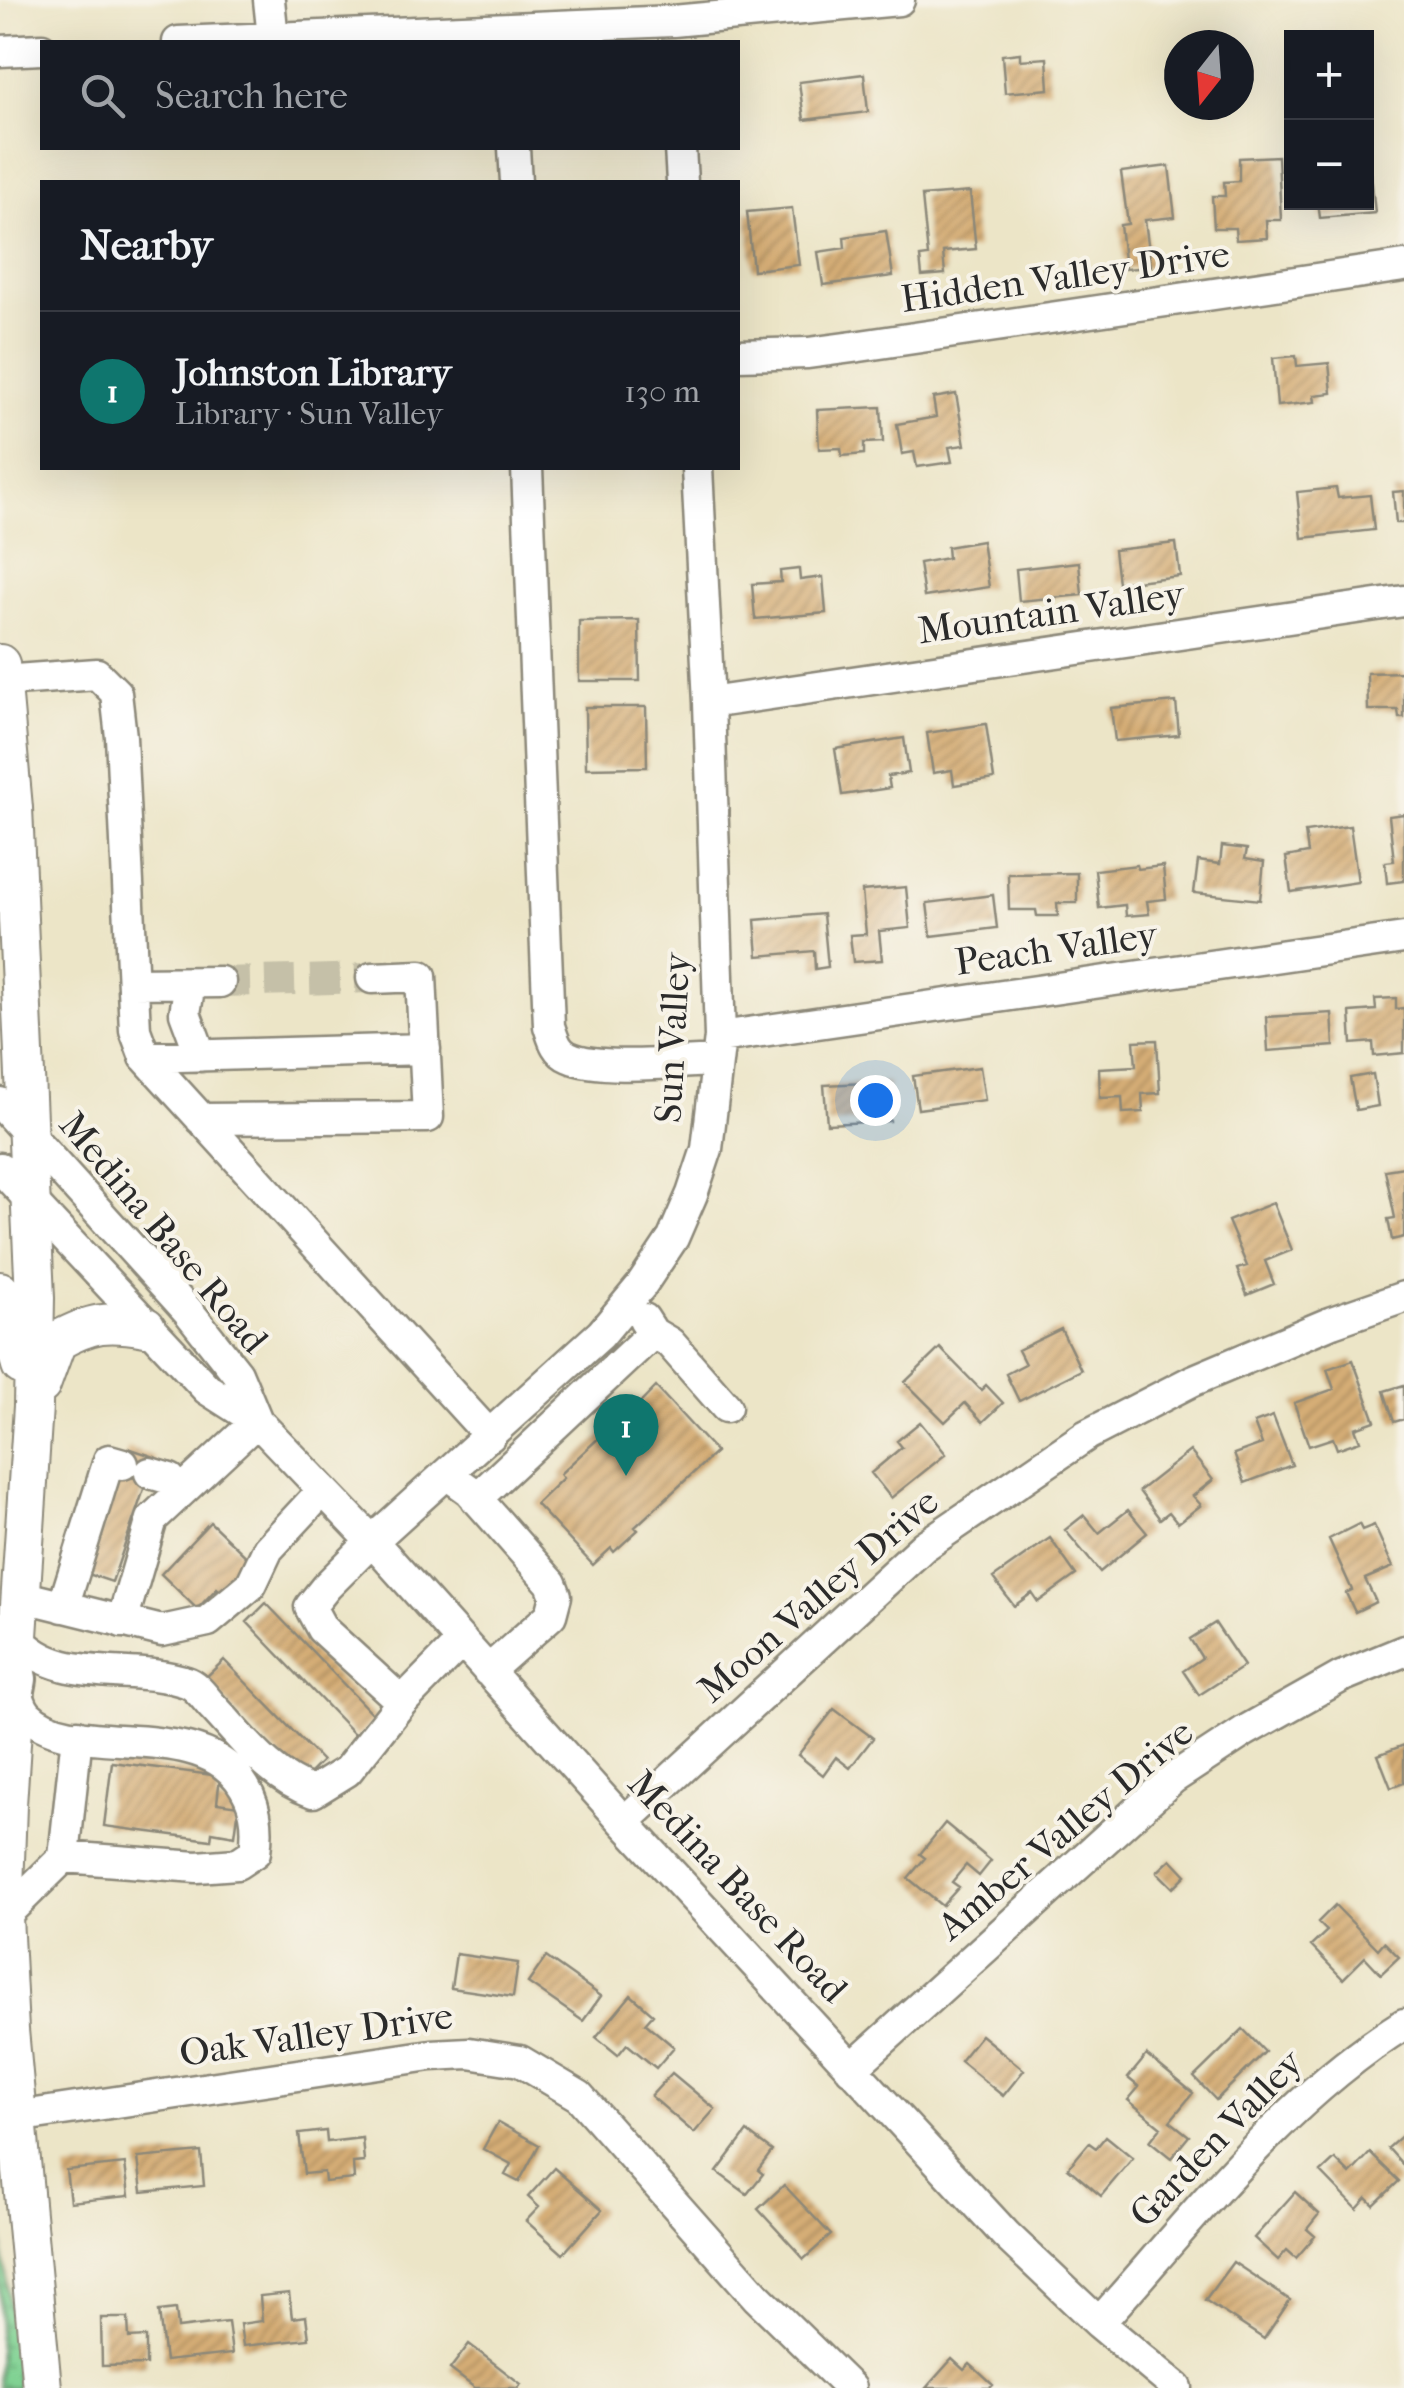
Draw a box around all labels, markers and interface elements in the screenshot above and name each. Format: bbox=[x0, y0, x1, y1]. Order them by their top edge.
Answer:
north arrow bbox=[1164, 30, 1254, 120]
map controls bbox=[1284, 30, 1374, 210]
button: + bbox=[1284, 30, 1374, 120]
search box bbox=[40, 40, 740, 150]
icon: search bbox=[75, 68, 130, 123]
text: Search here bbox=[155, 73, 348, 118]
button: − bbox=[1284, 120, 1374, 210]
text: Nearby bbox=[80, 221, 212, 270]
street label: Hidden Valley Drive bbox=[898, 231, 1232, 322]
text: Johnston Library bbox=[175, 350, 451, 395]
text: 1 bbox=[107, 373, 118, 410]
text: 130 m bbox=[624, 373, 700, 410]
text: Library · Sun Valley bbox=[175, 395, 443, 432]
street label: Mountain Valley bbox=[915, 571, 1189, 653]
street label: Peach Valley bbox=[952, 912, 1162, 985]
street label: Sun Valley bbox=[646, 950, 700, 1124]
your location bbox=[850, 1075, 901, 1126]
street label: Medina Base Road bbox=[50, 1103, 278, 1362]
pin: 1 bbox=[594, 1394, 658, 1476]
street label: Moon Valley Drive bbox=[689, 1479, 947, 1712]
street label: Amber Valley Drive bbox=[927, 1710, 1202, 1950]
street label: Medina Base Road bbox=[619, 1761, 857, 2012]
street label: Oak Valley Drive bbox=[177, 1993, 456, 2076]
street label: Garden Valley bbox=[1121, 2039, 1313, 2236]

